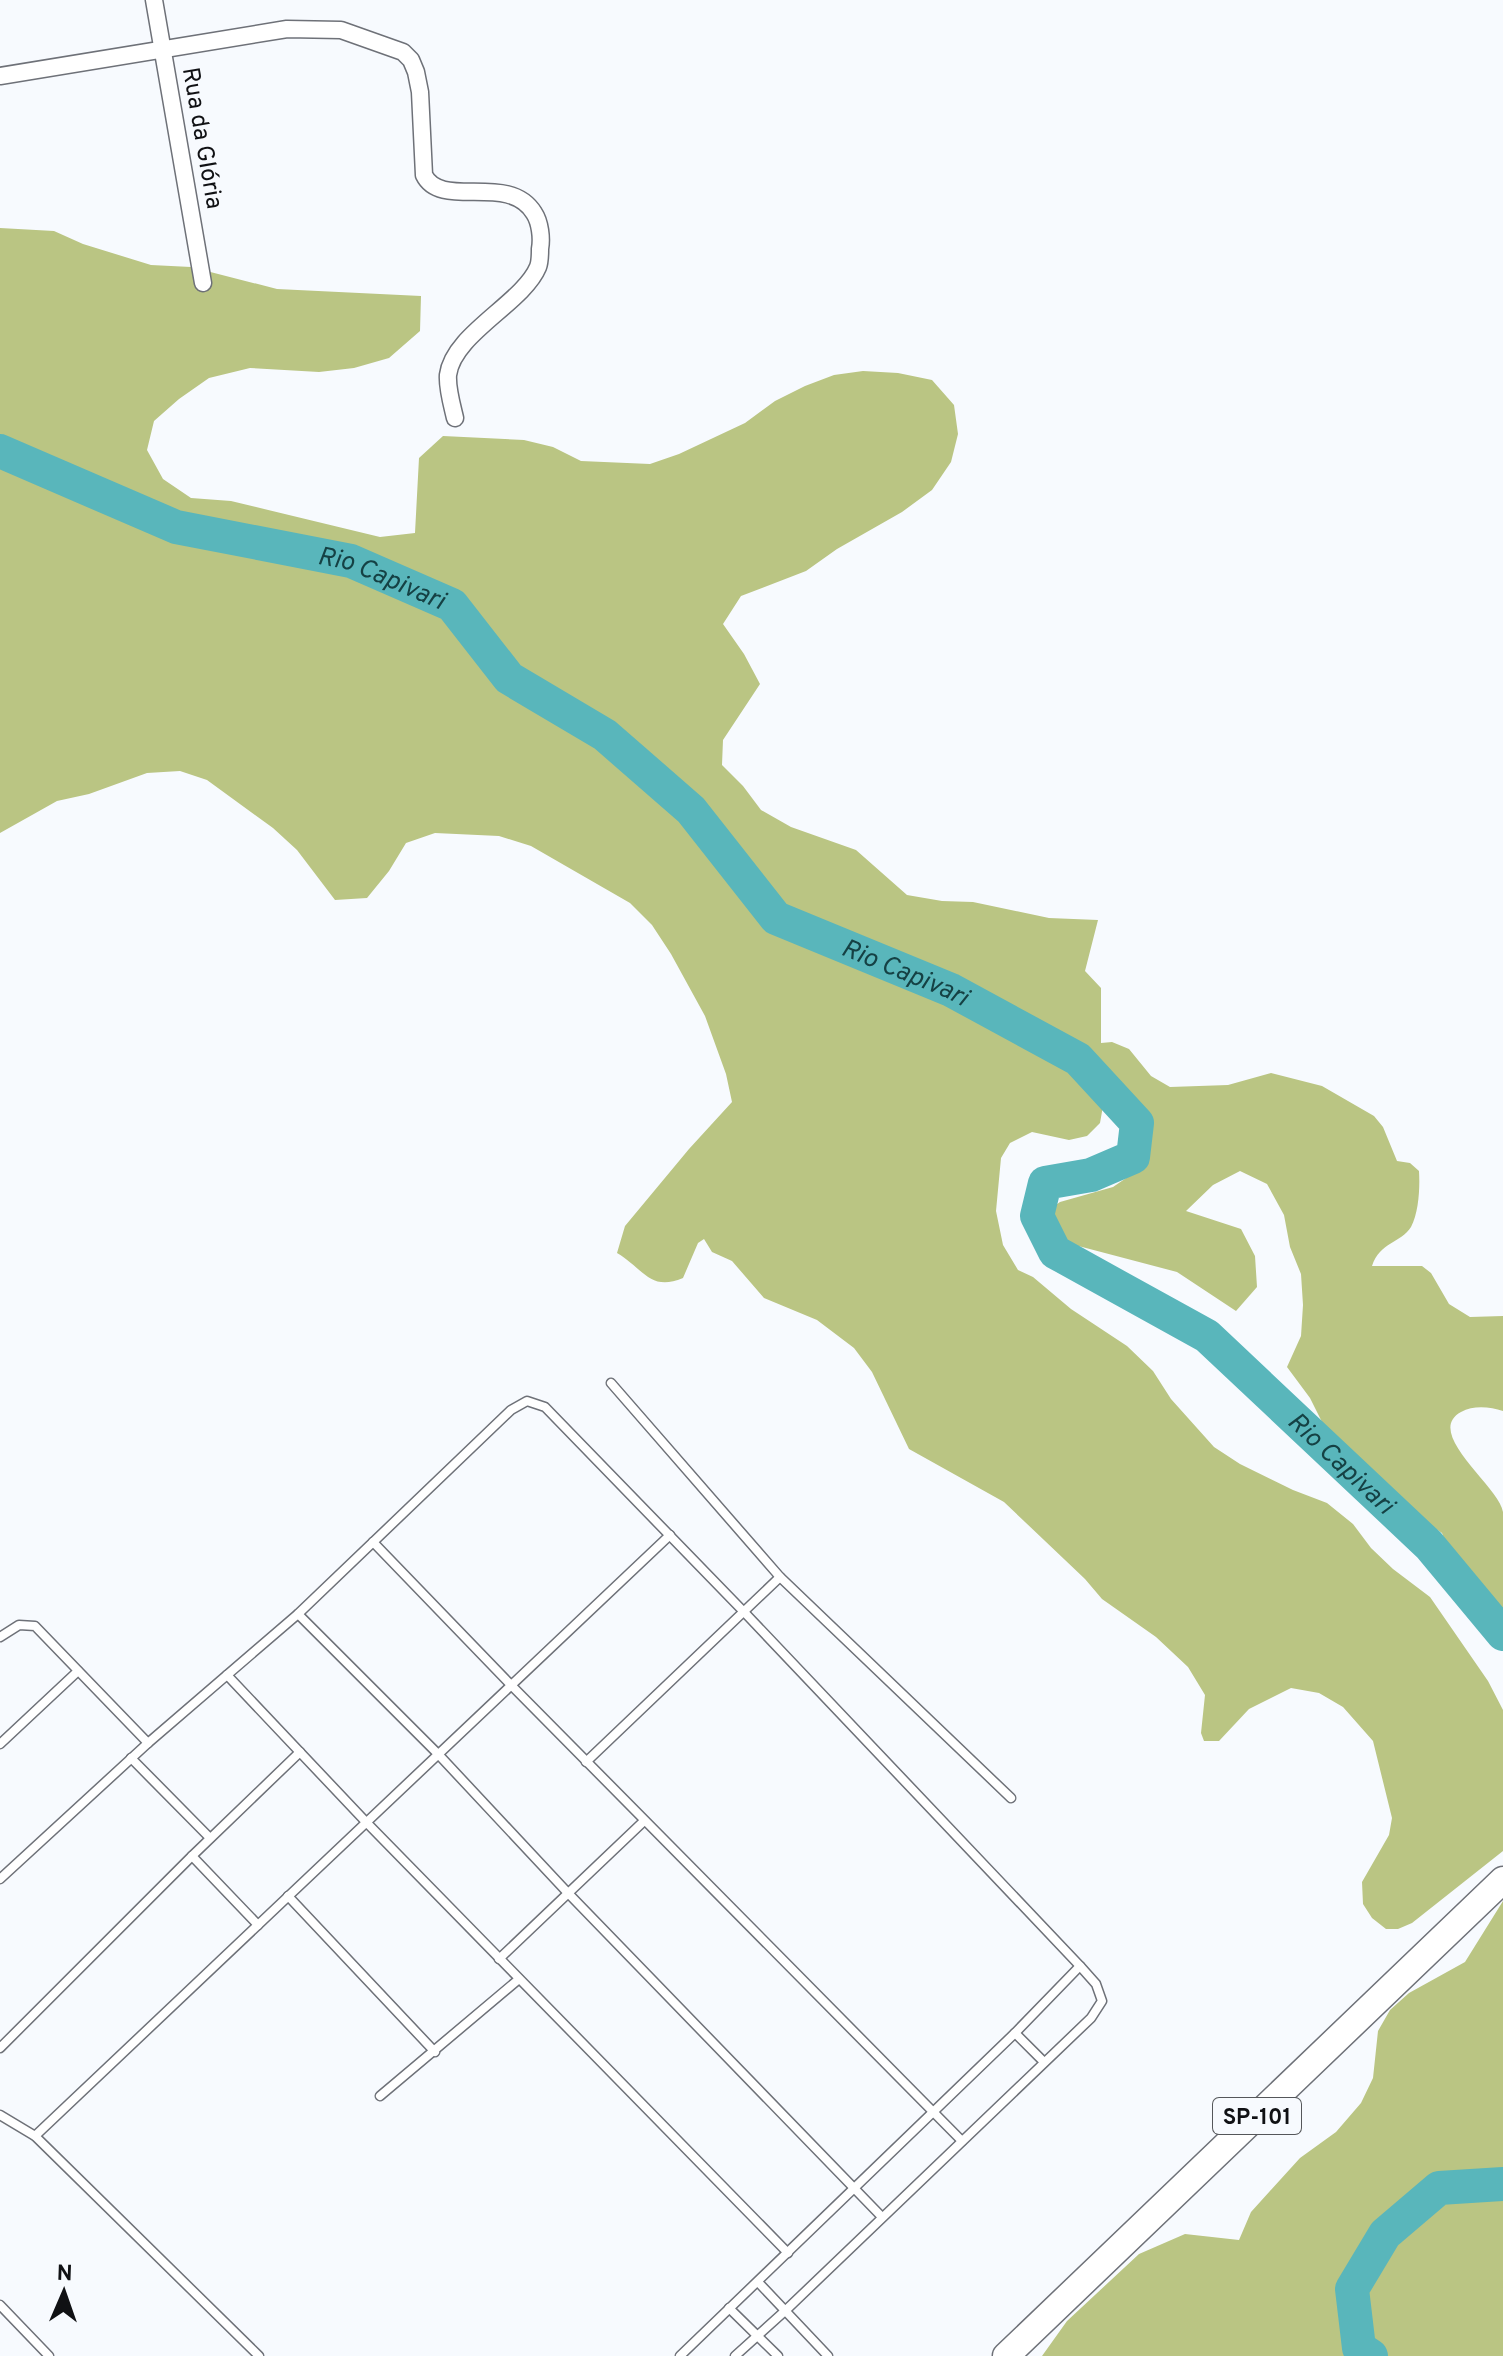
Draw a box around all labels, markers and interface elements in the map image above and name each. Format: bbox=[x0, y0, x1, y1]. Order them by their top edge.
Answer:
street label: Rua da Glória bbox=[174, 65, 228, 212]
water label: Rio Capivari bbox=[315, 541, 451, 620]
water label: Rio Capivari bbox=[836, 933, 975, 1016]
water label: Rio Capivari bbox=[1279, 1406, 1401, 1524]
road number: SP-101 bbox=[1213, 2098, 1301, 2134]
north arrow bbox=[24, 2252, 104, 2332]
text: N bbox=[56, 2261, 73, 2288]

